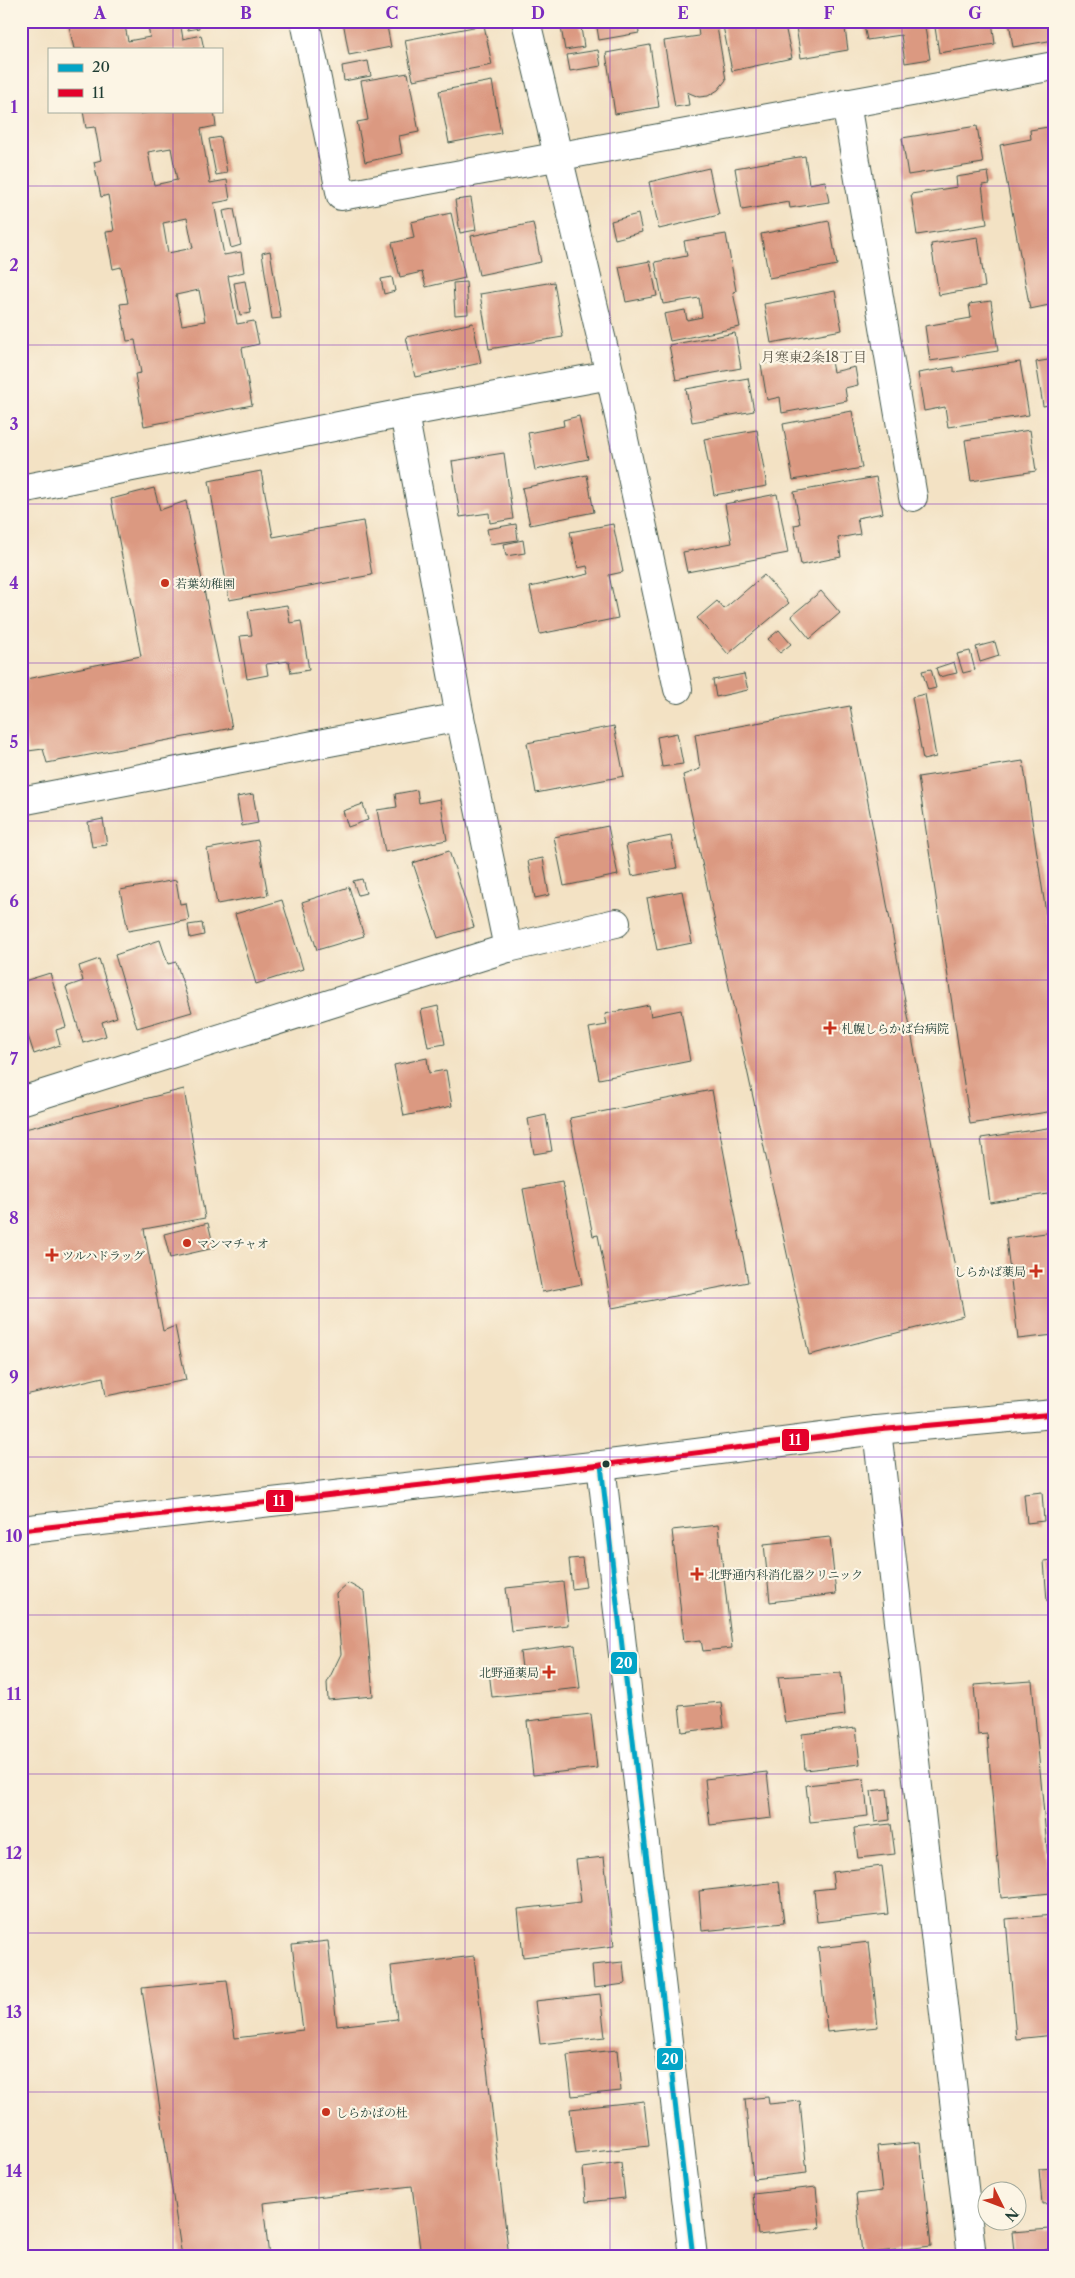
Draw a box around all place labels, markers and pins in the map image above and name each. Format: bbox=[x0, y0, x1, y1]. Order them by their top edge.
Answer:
place label: 若葉幼稚園 bbox=[175, 576, 235, 591]
marker: 若葉幼稚園 bbox=[159, 577, 171, 589]
marker: 札幌しらかば台病院 bbox=[823, 1021, 837, 1035]
place label: 札幌しらかば台病院 bbox=[841, 1021, 949, 1036]
place label: マンマチャオ bbox=[197, 1236, 269, 1251]
marker: マンマチャオ bbox=[181, 1237, 193, 1249]
place label: ツルハドラッグ bbox=[62, 1248, 145, 1263]
marker: ツルハドラッグ bbox=[46, 1249, 58, 1261]
place label: しらかば薬局 bbox=[954, 1264, 1026, 1279]
marker: しらかば薬局 bbox=[1030, 1265, 1042, 1277]
unlabelled marker bbox=[601, 1459, 611, 1469]
marker: 北野通内科消化器クリニック bbox=[690, 1567, 704, 1581]
place label: 北野通内科消化器クリニック bbox=[708, 1567, 863, 1582]
place label: 北野通薬局 bbox=[479, 1665, 539, 1680]
marker: 北野通薬局 bbox=[543, 1666, 555, 1678]
place label: しらかばの杜 bbox=[336, 2105, 408, 2120]
marker: しらかばの杜 bbox=[320, 2106, 332, 2118]

